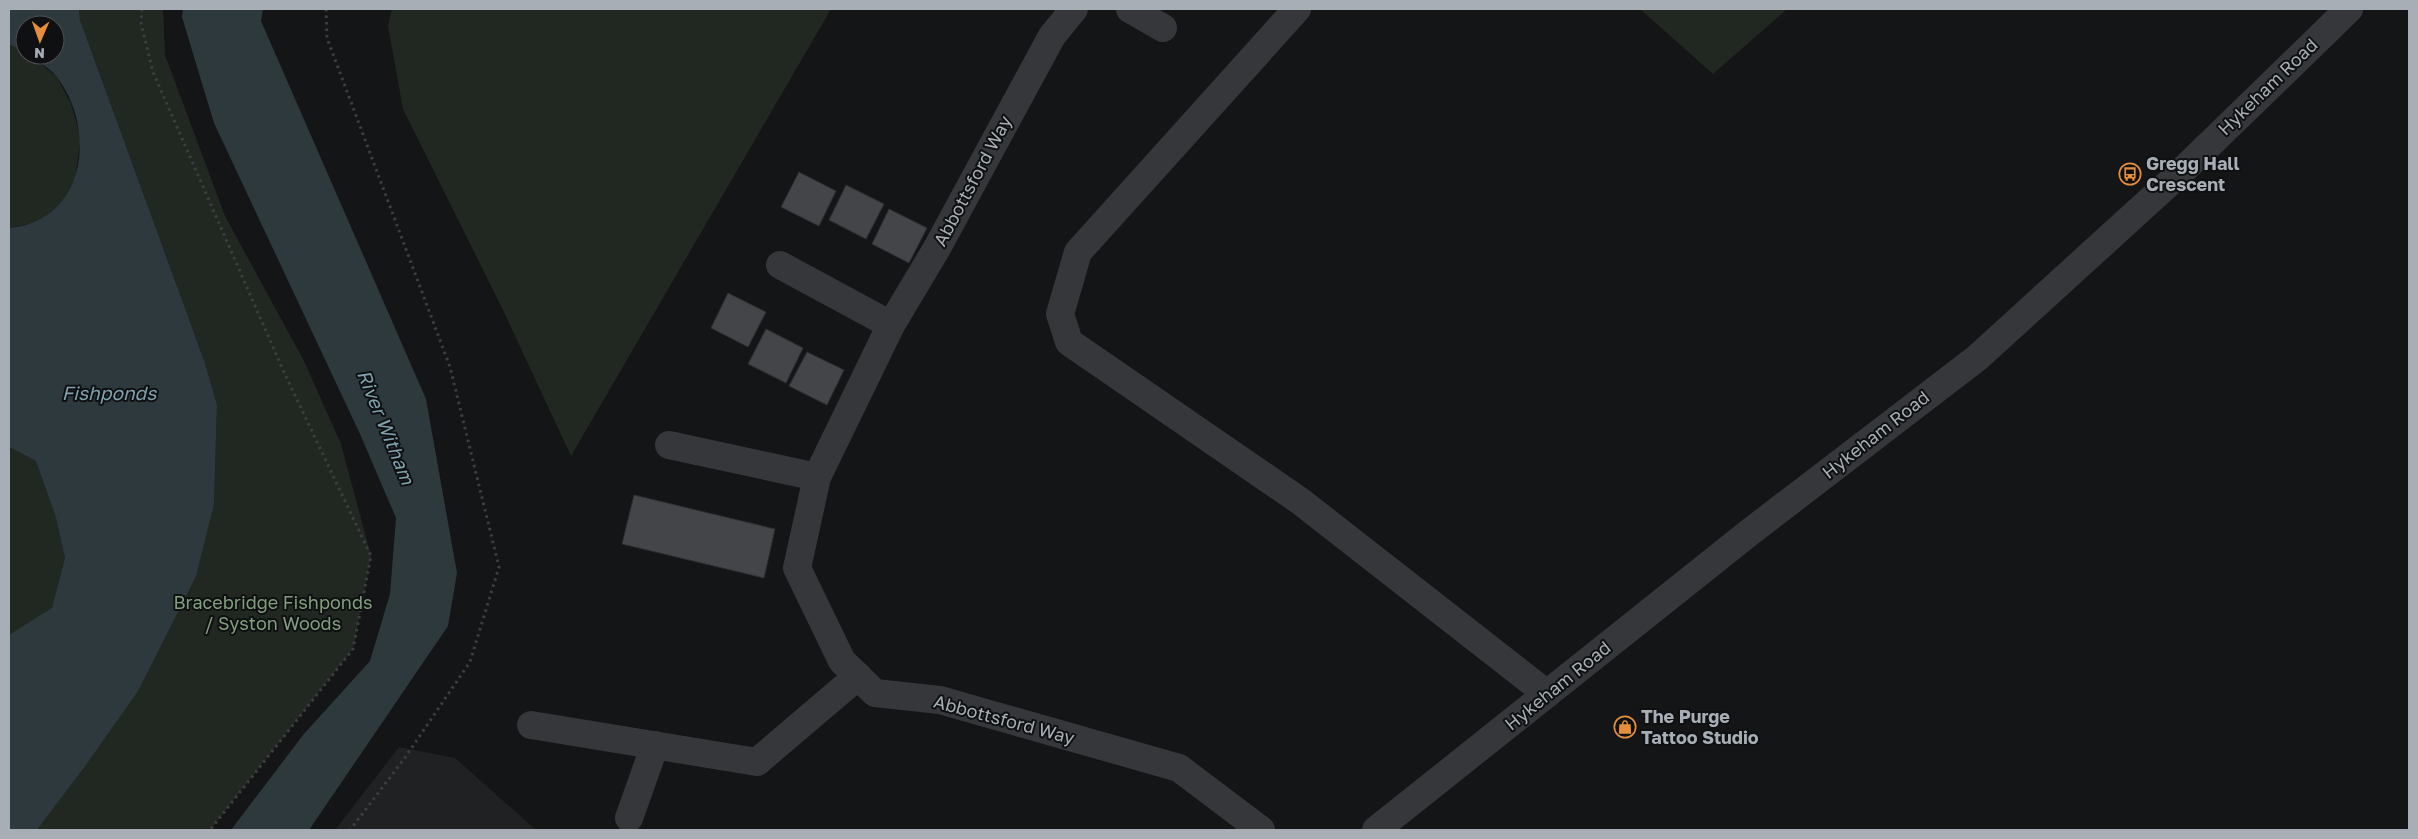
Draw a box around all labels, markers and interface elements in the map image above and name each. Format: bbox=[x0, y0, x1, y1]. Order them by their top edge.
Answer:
north arrow bbox=[15, 15, 65, 65]
street label: Hykeham Road bbox=[2213, 33, 2322, 139]
text: N bbox=[34, 45, 45, 62]
street label: Abbottsford Way bbox=[928, 111, 1016, 250]
place label: Gregg Hall Crescent bbox=[2146, 152, 2239, 195]
bus stop icon: Gregg Hall Crescent bbox=[2118, 162, 2142, 186]
water label: River Witham bbox=[353, 366, 420, 489]
water label: Fishponds bbox=[62, 381, 157, 404]
street label: Hykeham Road bbox=[1817, 386, 1933, 483]
park label: Bracebridge Fishponds / Syston Woods bbox=[173, 591, 373, 634]
street label: Hykeham Road bbox=[1500, 636, 1615, 735]
street label: Abbottsford Way bbox=[931, 690, 1077, 748]
place label: The Purge Tattoo Studio bbox=[1641, 705, 1759, 748]
shop icon: The Purge Tattoo Studio bbox=[1613, 715, 1637, 739]

